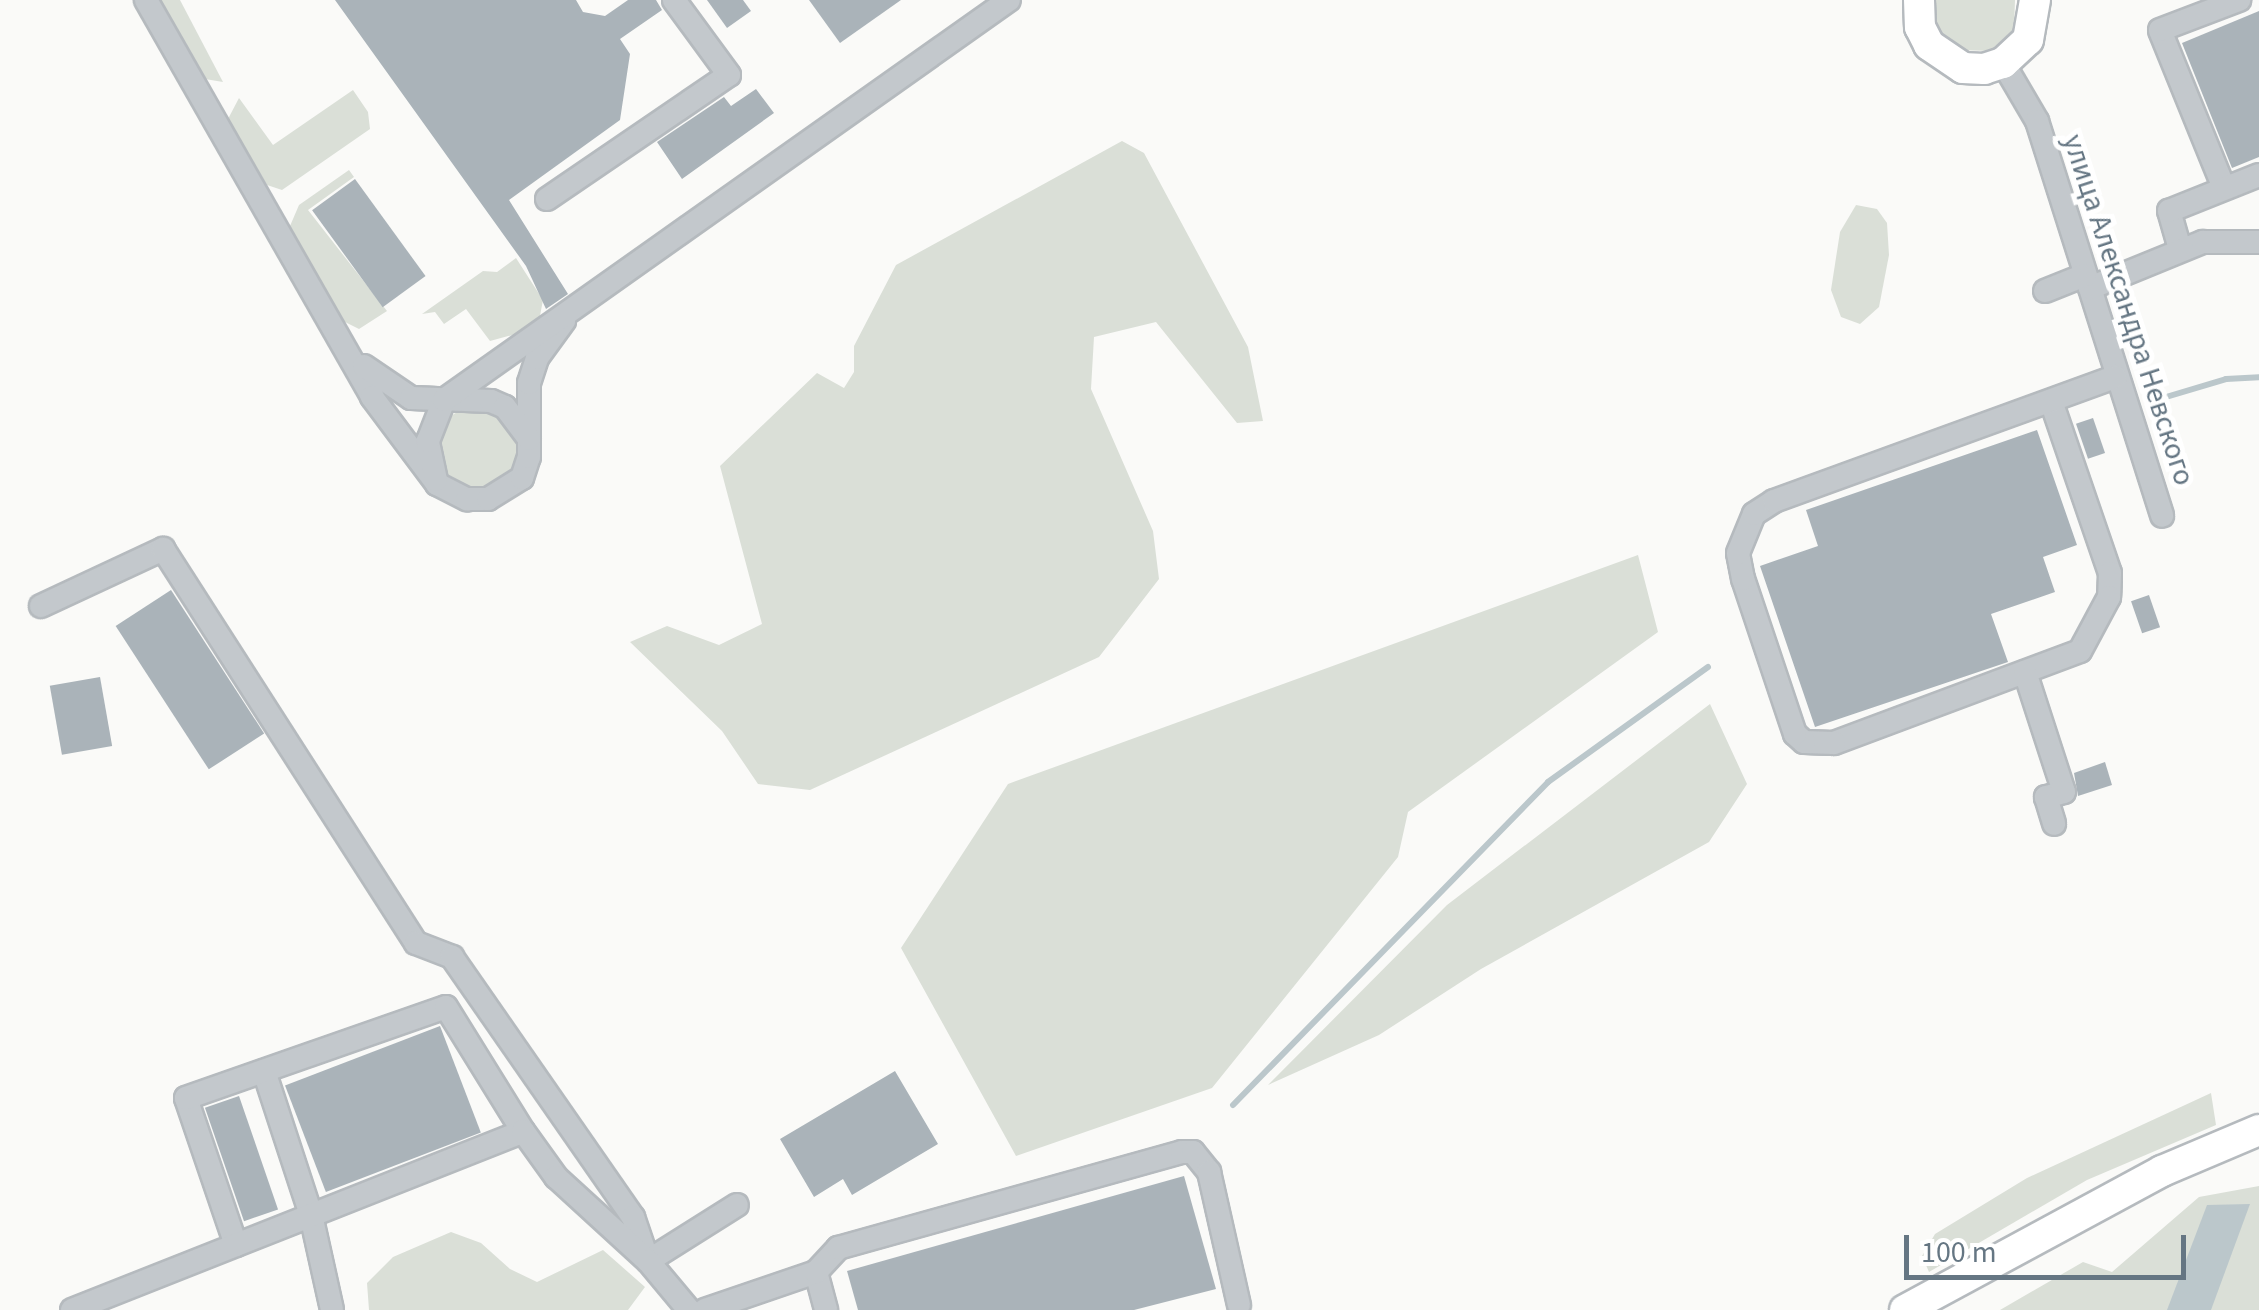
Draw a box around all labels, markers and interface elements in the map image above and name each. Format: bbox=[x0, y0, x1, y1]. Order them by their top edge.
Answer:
street label: улица Александра Невского bbox=[2054, 130, 2202, 490]
scale bar bbox=[1909, 1215, 2192, 1277]
text: 100 m bbox=[1921, 1231, 1997, 1274]

